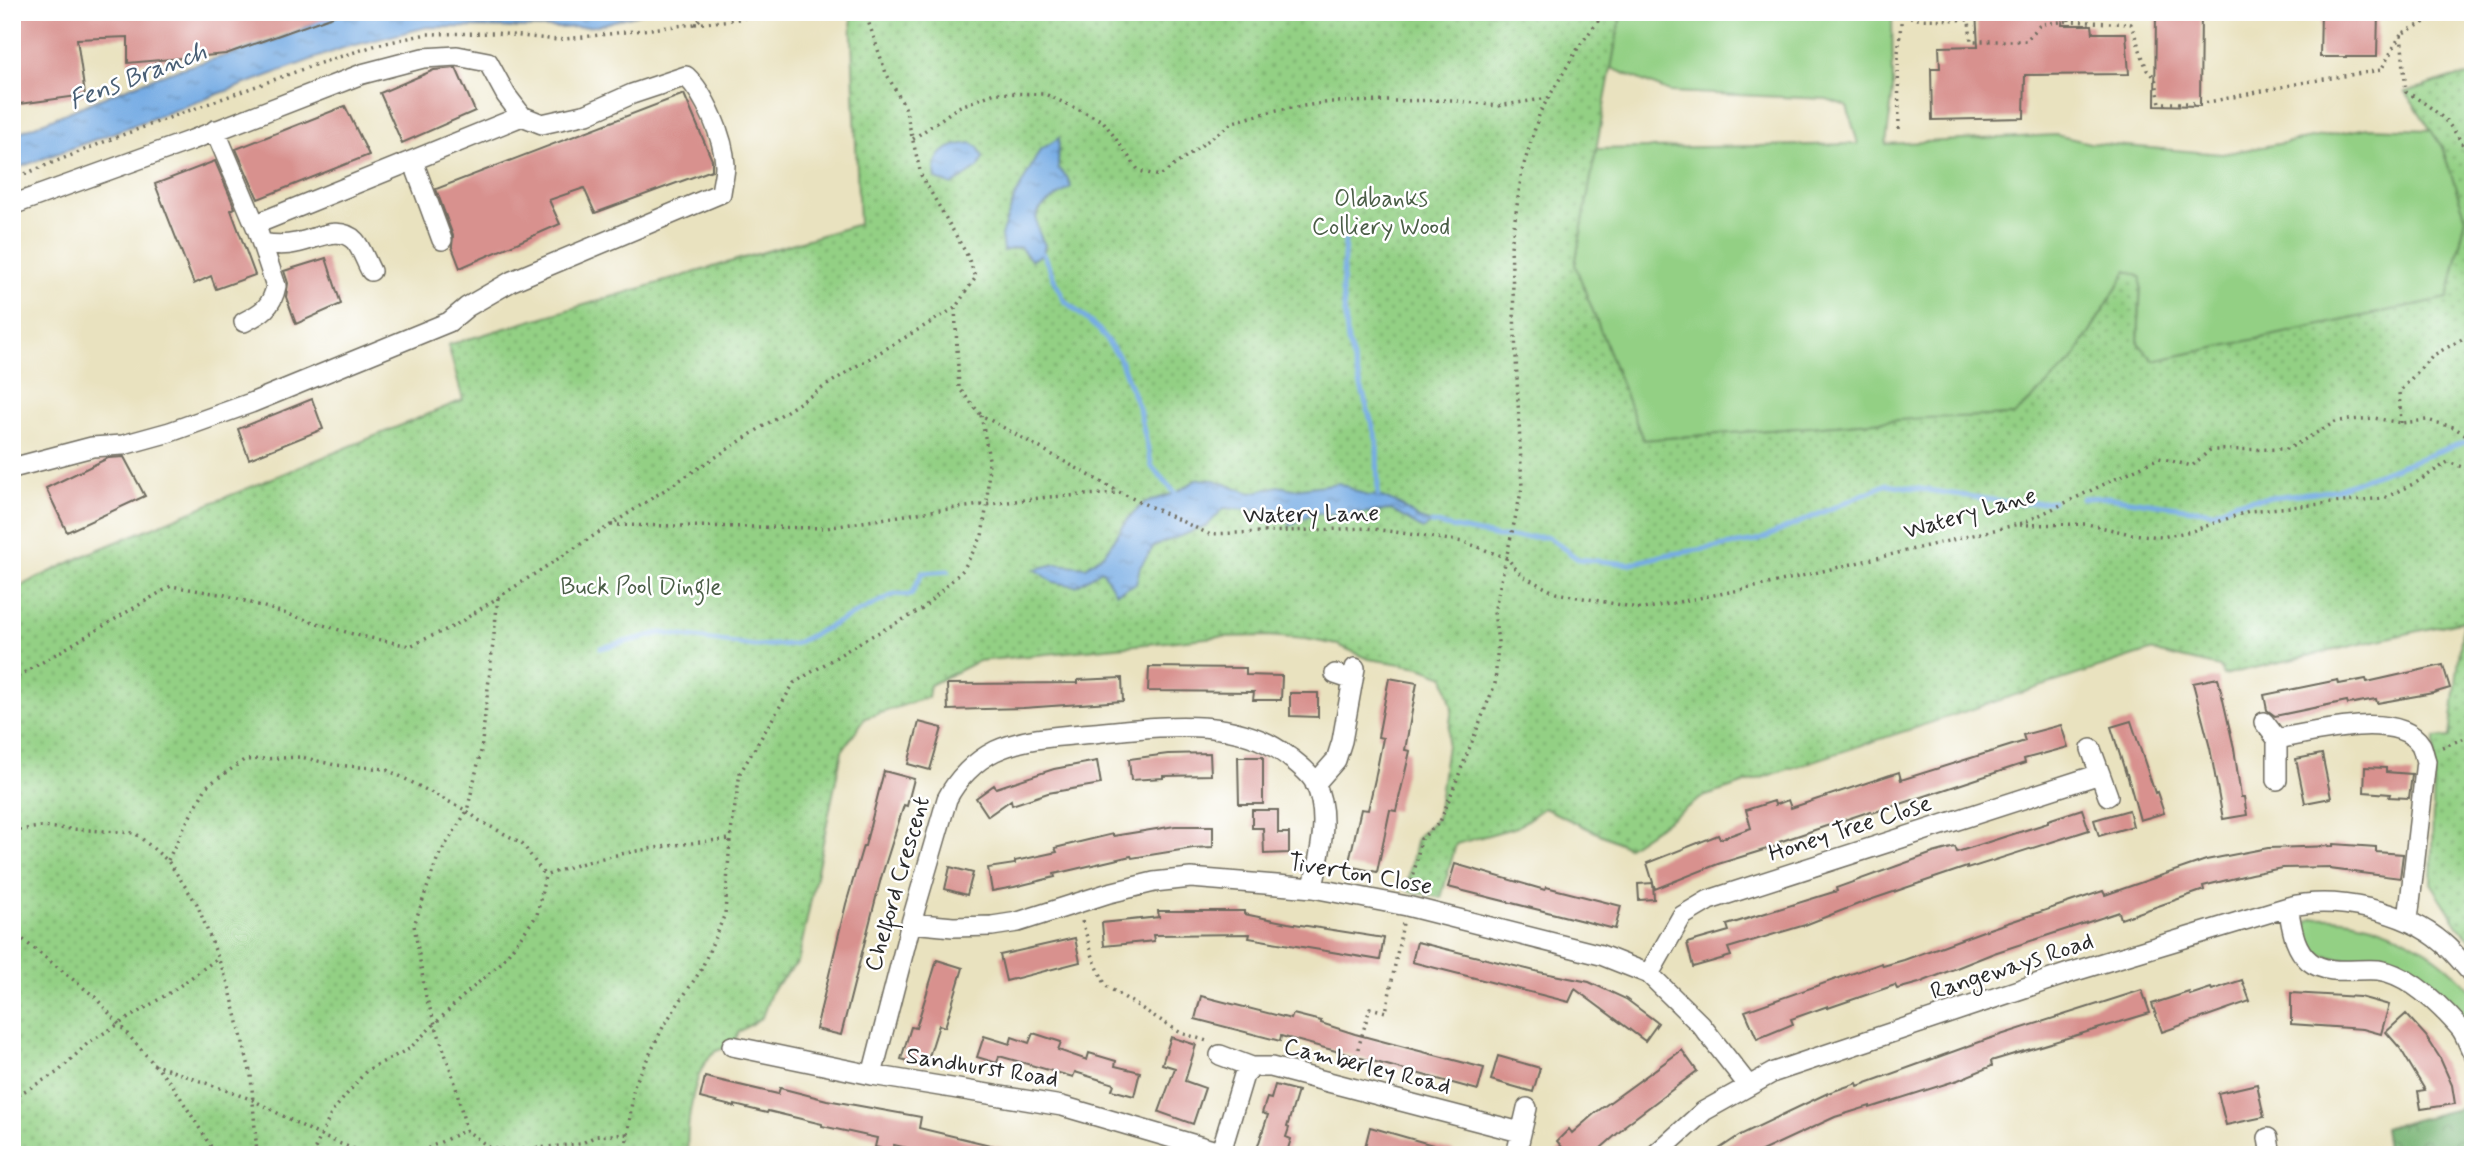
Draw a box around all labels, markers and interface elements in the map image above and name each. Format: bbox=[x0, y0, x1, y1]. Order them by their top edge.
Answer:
water label: Fens Branch bbox=[64, 35, 212, 119]
park label: Oldbanks Colliery Wood bbox=[1312, 184, 1450, 243]
street label: Watery Lane bbox=[1900, 480, 2040, 548]
street label: Watery Lane bbox=[1243, 498, 1379, 532]
park label: Buck Pool Dingle bbox=[560, 572, 722, 606]
street label: Honey Tree Close bbox=[1765, 788, 1936, 870]
street label: Chelford Crescent bbox=[858, 793, 940, 976]
street label: Tiverton Close bbox=[1286, 847, 1434, 903]
street label: Rangeways Road bbox=[1927, 926, 2098, 1010]
street label: Camberley Road bbox=[1280, 1031, 1454, 1103]
street label: Sandhurst Road bbox=[904, 1041, 1060, 1095]

